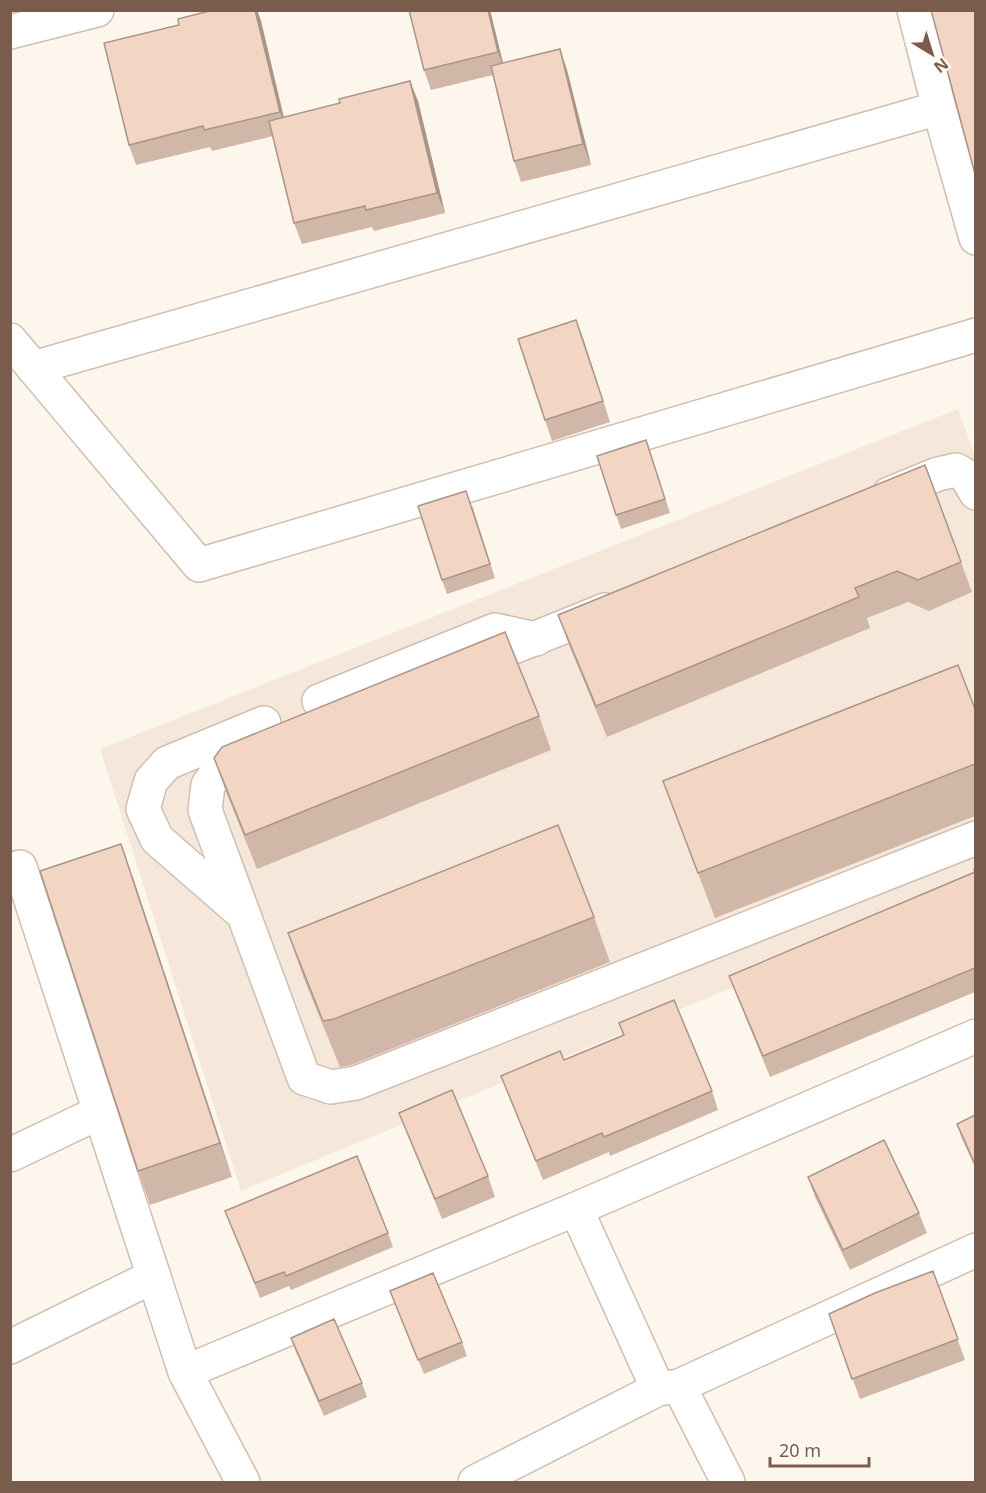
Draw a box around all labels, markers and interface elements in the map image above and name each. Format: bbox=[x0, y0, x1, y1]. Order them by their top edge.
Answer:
north arrow bbox=[902, 24, 962, 84]
text: N bbox=[929, 53, 953, 78]
scale bar bbox=[770, 1430, 869, 1468]
text: 20 m bbox=[779, 1438, 821, 1462]

